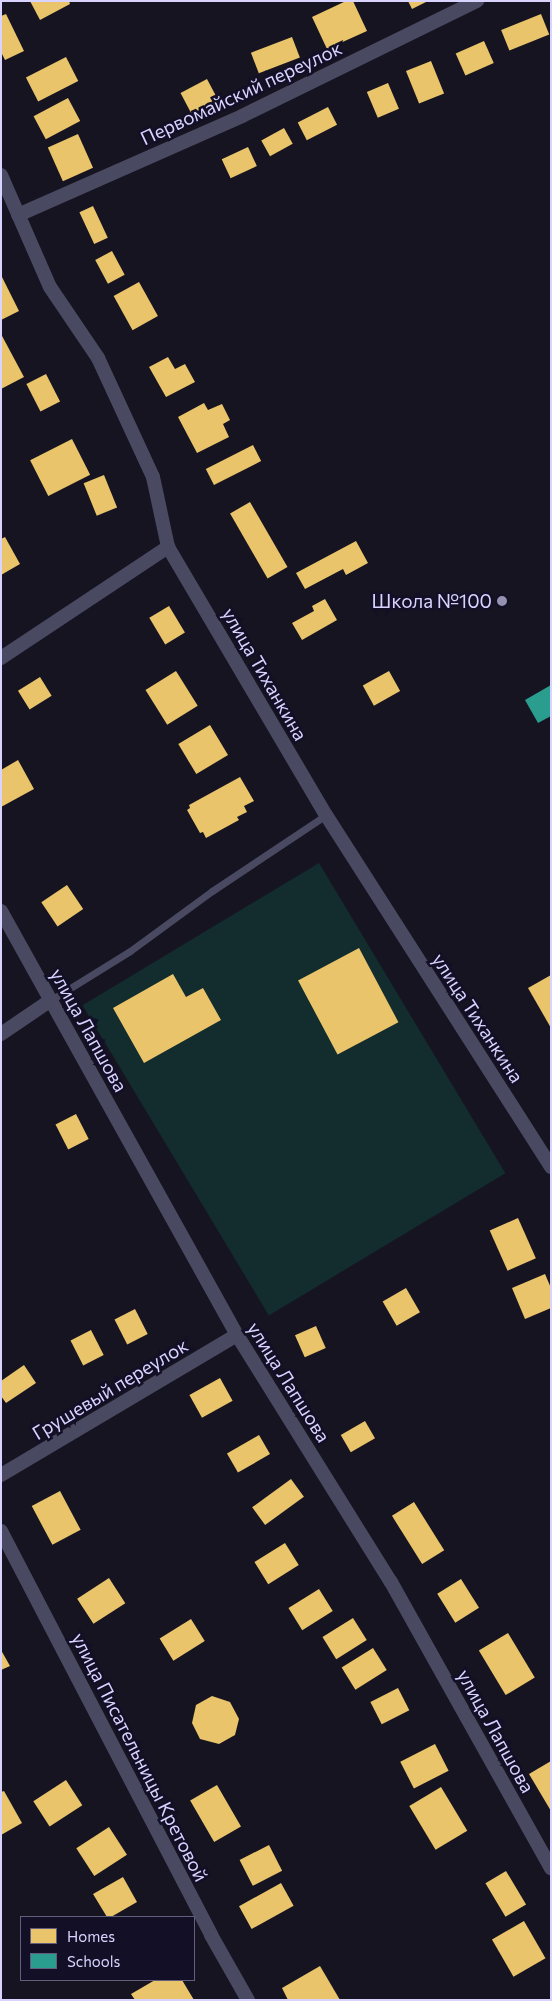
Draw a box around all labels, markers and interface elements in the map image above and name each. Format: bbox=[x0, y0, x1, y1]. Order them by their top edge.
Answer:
street label: Первомайский переулок bbox=[137, 36, 345, 150]
place label: Школа №100 bbox=[372, 590, 492, 612]
marker: Школа №100 bbox=[496, 595, 508, 607]
street label: улица Тиханкина bbox=[218, 604, 312, 744]
street label: улица Тиханкина bbox=[428, 949, 528, 1087]
street label: улица Лапшова bbox=[46, 964, 132, 1096]
street label: улица Лапшова bbox=[243, 1318, 335, 1446]
street label: Грушевый переулок bbox=[28, 1334, 192, 1444]
street label: улица Писательницы Кретовой bbox=[67, 1629, 213, 1885]
street label: улица Лапшова bbox=[453, 1665, 539, 1797]
legend bbox=[20, 1916, 195, 1981]
text: Homes bbox=[67, 1927, 115, 1945]
text: Schools bbox=[67, 1952, 120, 1970]

